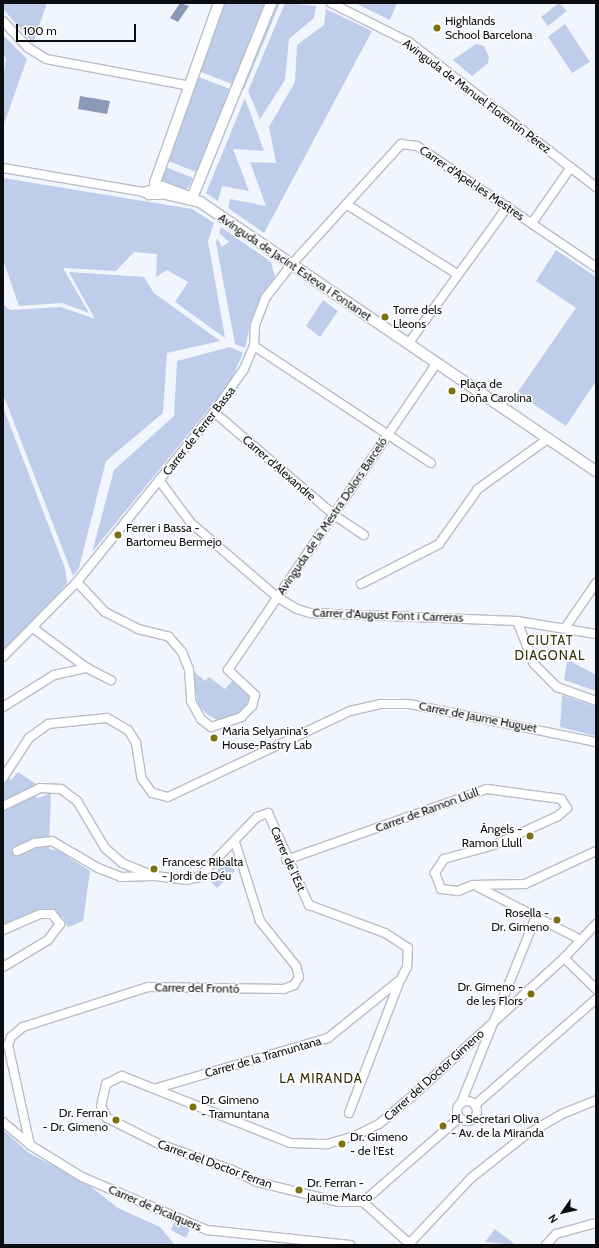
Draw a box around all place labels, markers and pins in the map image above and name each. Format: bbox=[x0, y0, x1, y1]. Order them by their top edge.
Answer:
place label: Highlands School Barcelona bbox=[445, 14, 533, 42]
marker: Highlands School Barcelona bbox=[432, 23, 442, 33]
place label: Torre dels Lleons bbox=[393, 303, 442, 331]
marker: Torre dels Lleons bbox=[380, 312, 390, 322]
place label: Plaça de Doña Carolina bbox=[460, 377, 532, 405]
marker: Plaça de Doña Carolina bbox=[447, 386, 457, 396]
place label: Ferrer i Bassa - Bartomeu Bermejo bbox=[126, 521, 222, 549]
marker: Ferrer i Bassa - Bartomeu Bermejo bbox=[113, 530, 123, 540]
place label: Maria Selyanina's House-Pastry Lab bbox=[222, 724, 312, 752]
marker: Maria Selyanina's House-Pastry Lab bbox=[209, 733, 219, 743]
place label: Àngels - Ramon Llull bbox=[462, 822, 522, 850]
marker: Àngels - Ramon Llull bbox=[525, 831, 535, 841]
place label: Francesc Ribalta - Jordi de Déu bbox=[162, 855, 243, 883]
marker: Francesc Ribalta - Jordi de Déu bbox=[149, 864, 159, 874]
place label: Rosella - Dr. Gimeno bbox=[491, 906, 549, 934]
marker: Rosella - Dr. Gimeno bbox=[552, 915, 562, 925]
place label: Dr. Gimeno - de les Flors bbox=[457, 980, 523, 1008]
marker: Dr. Gimeno - de les Flors bbox=[526, 989, 536, 999]
place label: Dr. Gimeno - Tramuntana bbox=[201, 1093, 269, 1121]
marker: Dr. Gimeno - Tramuntana bbox=[188, 1102, 198, 1112]
place label: Dr. Ferran - Dr. Gimeno bbox=[42, 1106, 108, 1134]
place label: Pl. Secretari Oliva - Av. de la Miranda bbox=[451, 1112, 544, 1140]
marker: Dr. Ferran - Dr. Gimeno bbox=[111, 1115, 121, 1125]
marker: Pl. Secretari Oliva - Av. de la Miranda bbox=[438, 1121, 448, 1131]
place label: Dr. Gimeno - de l'Est bbox=[350, 1130, 408, 1158]
marker: Dr. Gimeno - de l'Est bbox=[337, 1139, 347, 1149]
place label: Dr. Ferran - Jaume Marco bbox=[307, 1176, 372, 1204]
marker: Dr. Ferran - Jaume Marco bbox=[294, 1185, 304, 1195]

